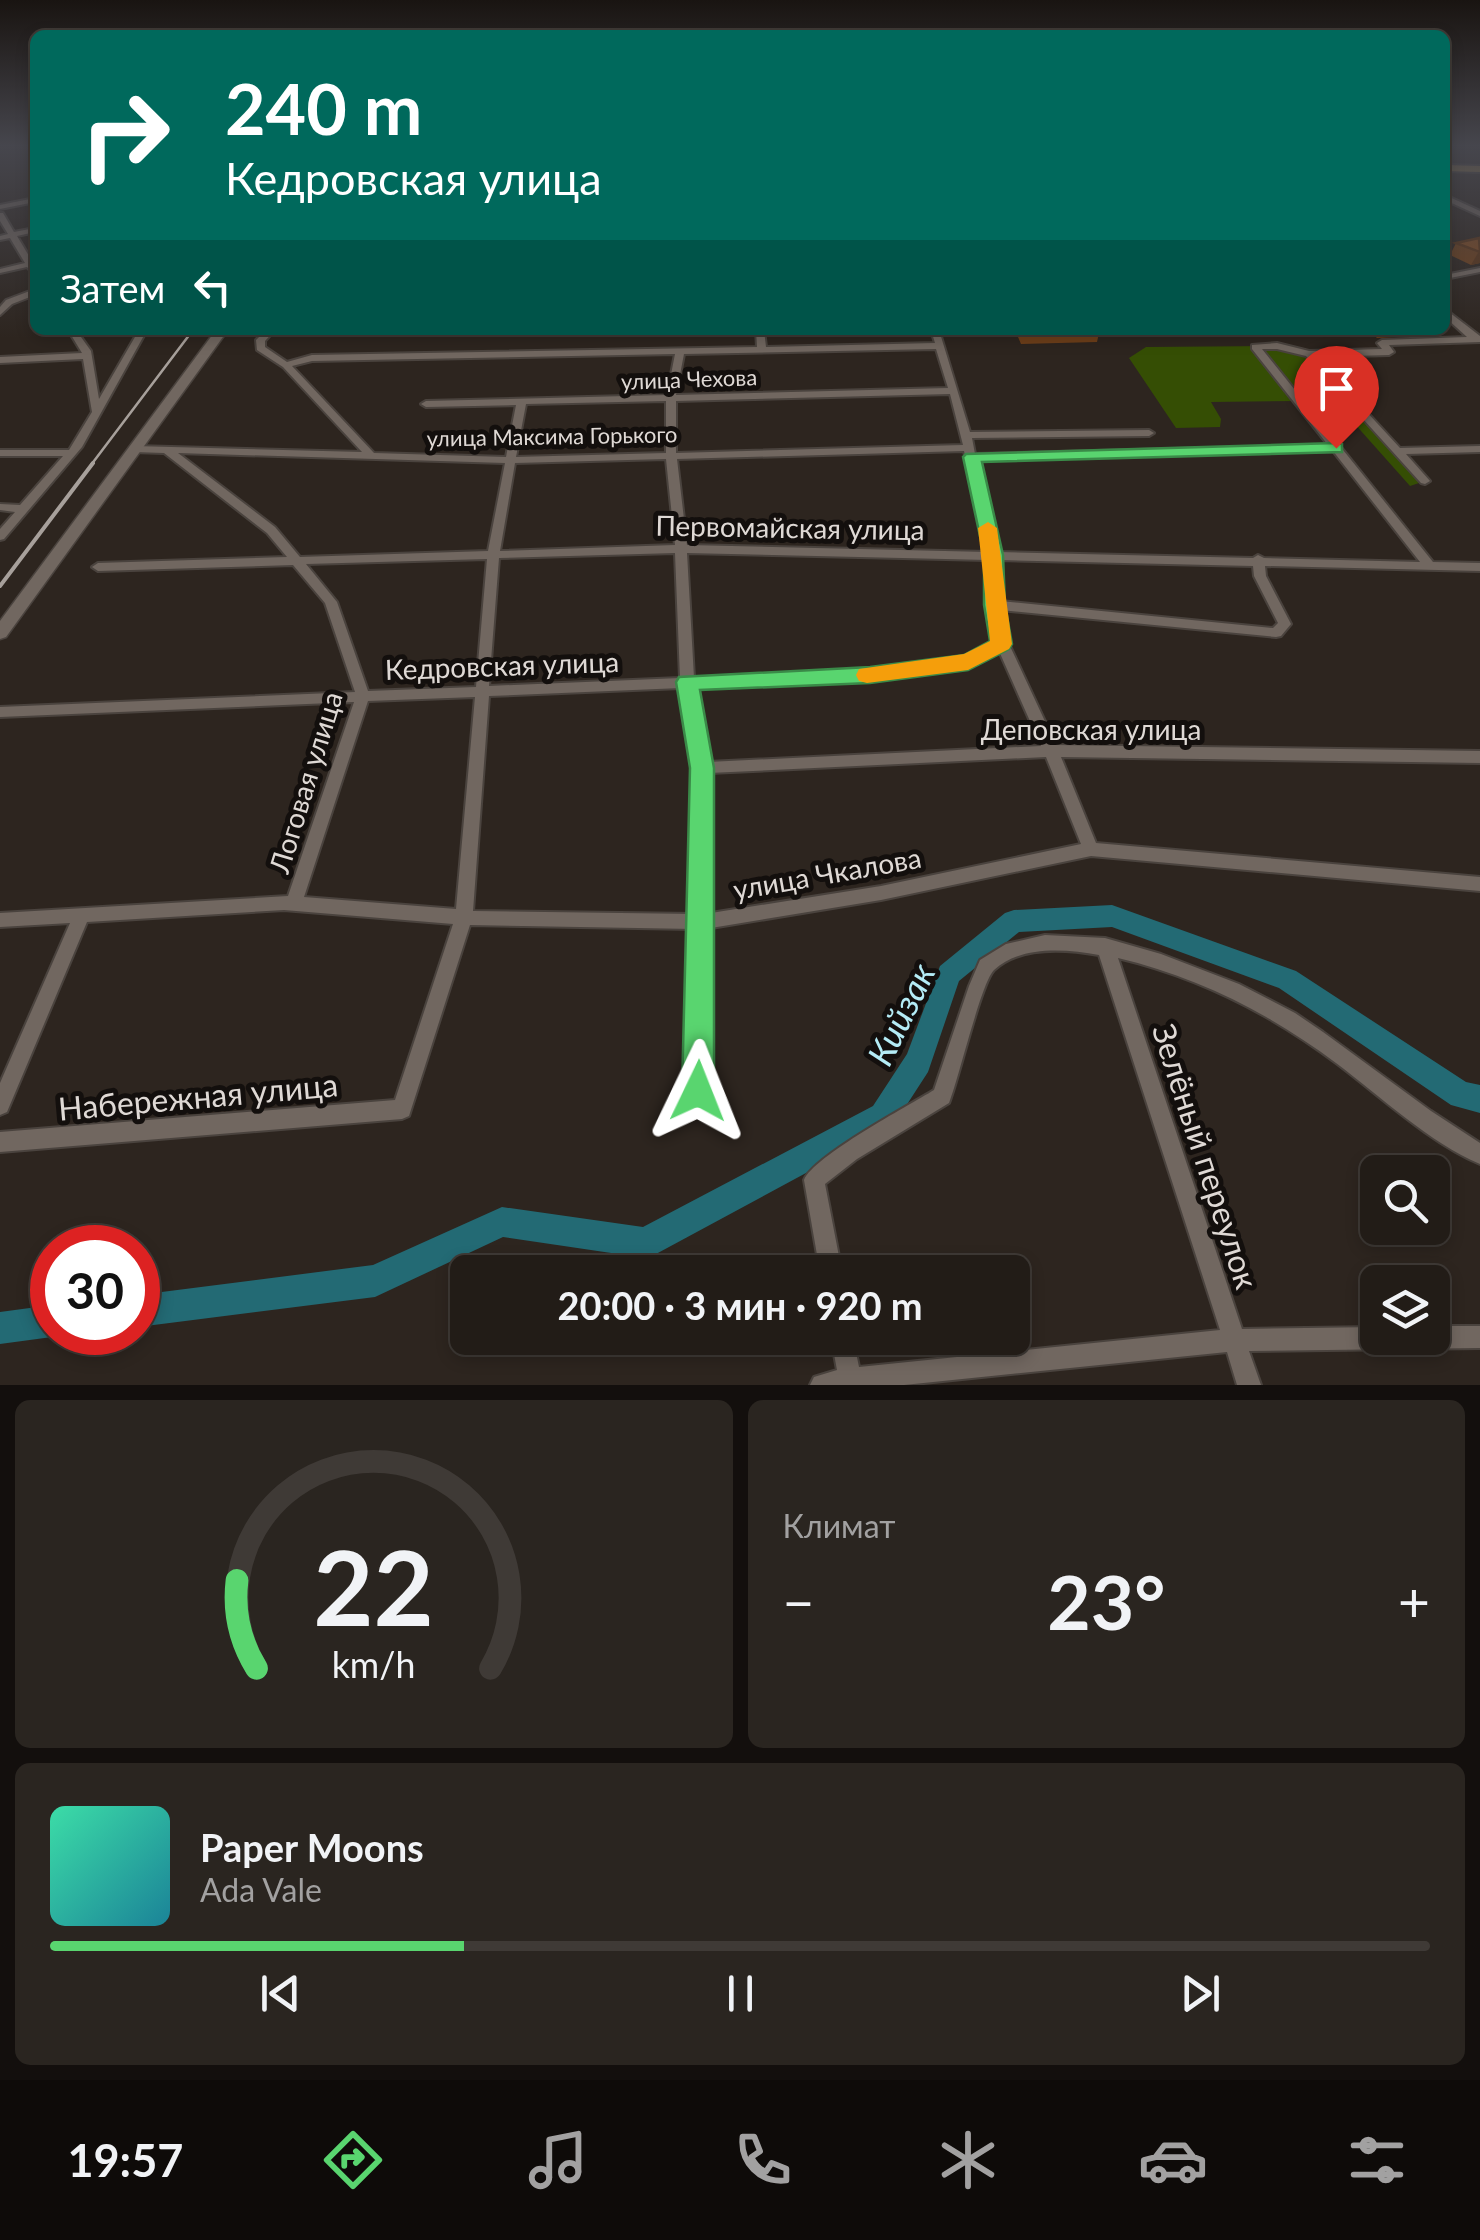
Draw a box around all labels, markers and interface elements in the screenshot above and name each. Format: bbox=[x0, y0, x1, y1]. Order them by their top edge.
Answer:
text: 240 m bbox=[225, 66, 422, 150]
icon: right bbox=[60, 70, 190, 200]
text: Кедровская улица bbox=[225, 151, 602, 205]
icon: left bbox=[185, 260, 240, 315]
text: Затем bbox=[60, 265, 165, 311]
pin bbox=[1294, 346, 1379, 449]
icon: arrive bbox=[1309, 361, 1364, 416]
street label: улица Чехова bbox=[620, 363, 758, 395]
street label: улица Максима Горького bbox=[426, 420, 678, 452]
street label: Первомайская улица bbox=[655, 508, 925, 546]
street label: Кедровская улица bbox=[384, 644, 620, 686]
street label: Логовая улица bbox=[261, 687, 349, 878]
street label: Деповская улица bbox=[981, 712, 1201, 746]
street label: улица Чкалова bbox=[730, 840, 924, 906]
water label: Кийзак bbox=[857, 956, 943, 1072]
street label: Зелёный переулок bbox=[1145, 1019, 1267, 1294]
position arrow bbox=[646, 1039, 750, 1143]
street label: Набережная улица bbox=[56, 1064, 340, 1128]
map controls bbox=[1360, 1155, 1450, 1355]
button: search bbox=[1360, 1155, 1450, 1245]
speed limit sign: 30 bbox=[30, 1225, 160, 1355]
button: layers bbox=[1360, 1265, 1450, 1355]
text: 20:00 · 3 мин · 920 m bbox=[557, 1282, 923, 1328]
text: Климат bbox=[783, 1506, 895, 1545]
text: 22 bbox=[313, 1523, 434, 1648]
text: 23° bbox=[1047, 1556, 1165, 1646]
text: − bbox=[783, 1568, 814, 1634]
text: + bbox=[1398, 1568, 1430, 1634]
text: km/h bbox=[332, 1643, 416, 1686]
text: Paper Moons bbox=[200, 1824, 424, 1870]
text: Ada Vale bbox=[200, 1870, 322, 1909]
icon: previous bbox=[253, 1966, 308, 2021]
icon: pause bbox=[713, 1966, 768, 2021]
icon: next bbox=[1173, 1966, 1228, 2021]
icon: directions bbox=[318, 2125, 388, 2195]
icon: music bbox=[523, 2125, 593, 2195]
icon: phone bbox=[728, 2125, 798, 2195]
icon: climate bbox=[933, 2125, 1003, 2195]
icon: car bbox=[1138, 2125, 1208, 2195]
icon: filters bbox=[1342, 2125, 1412, 2195]
text: 19:57 bbox=[67, 2133, 183, 2187]

